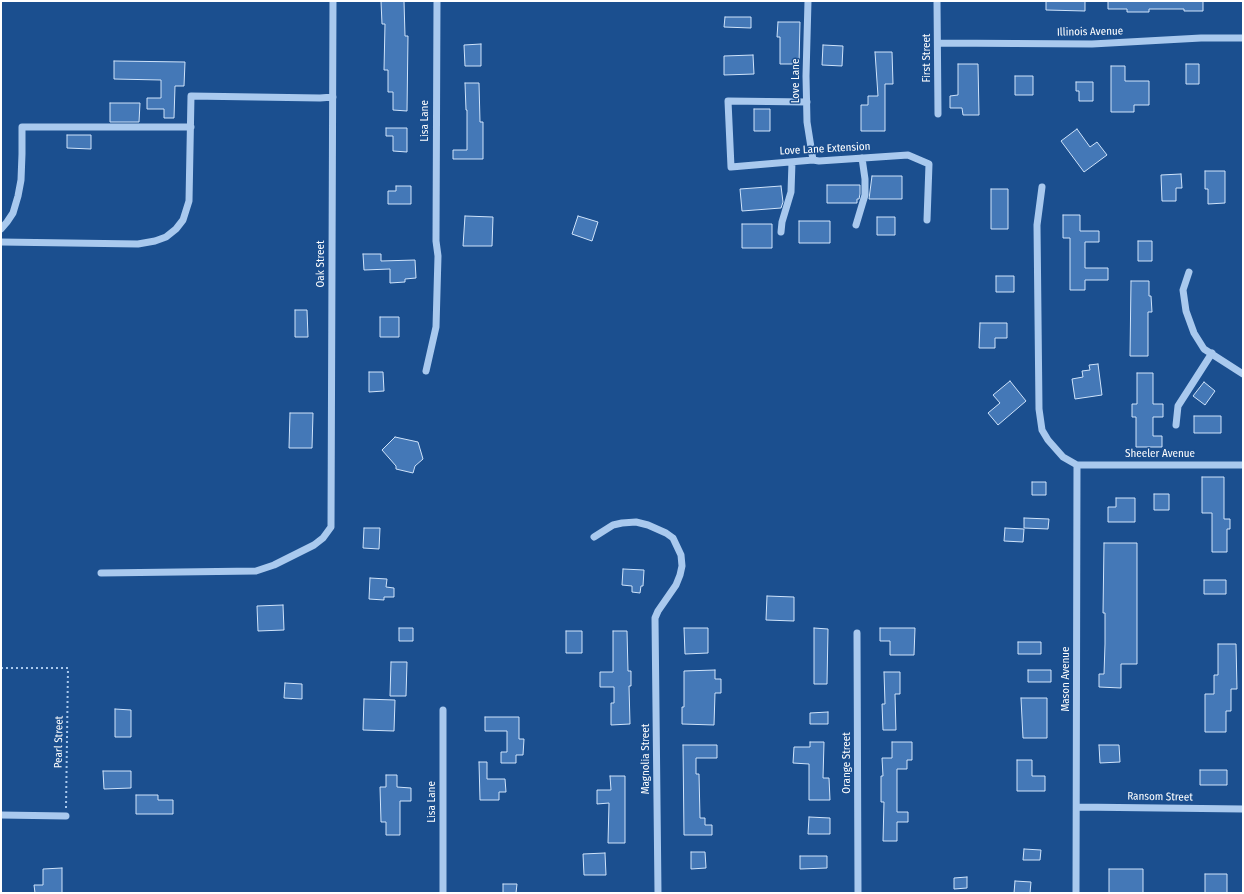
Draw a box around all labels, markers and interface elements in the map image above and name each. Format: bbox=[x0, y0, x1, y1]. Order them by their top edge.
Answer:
street label: Illinois Avenue bbox=[1057, 25, 1123, 39]
street label: First Street bbox=[920, 34, 934, 82]
street label: Love Lane bbox=[789, 59, 803, 103]
street label: Lisa Lane bbox=[418, 100, 432, 142]
street label: Love Lane Extension bbox=[779, 140, 871, 158]
street label: Oak Street bbox=[314, 241, 328, 287]
street label: Sheeler Avenue bbox=[1125, 447, 1195, 461]
street label: Mason Avenue bbox=[1059, 646, 1073, 712]
street label: Pearl Street bbox=[52, 716, 66, 768]
street label: Magnolia Street bbox=[639, 724, 653, 794]
street label: Orange Street bbox=[840, 732, 854, 794]
street label: Lisa Lane bbox=[425, 781, 439, 823]
street label: Ransom Street bbox=[1127, 790, 1193, 804]

